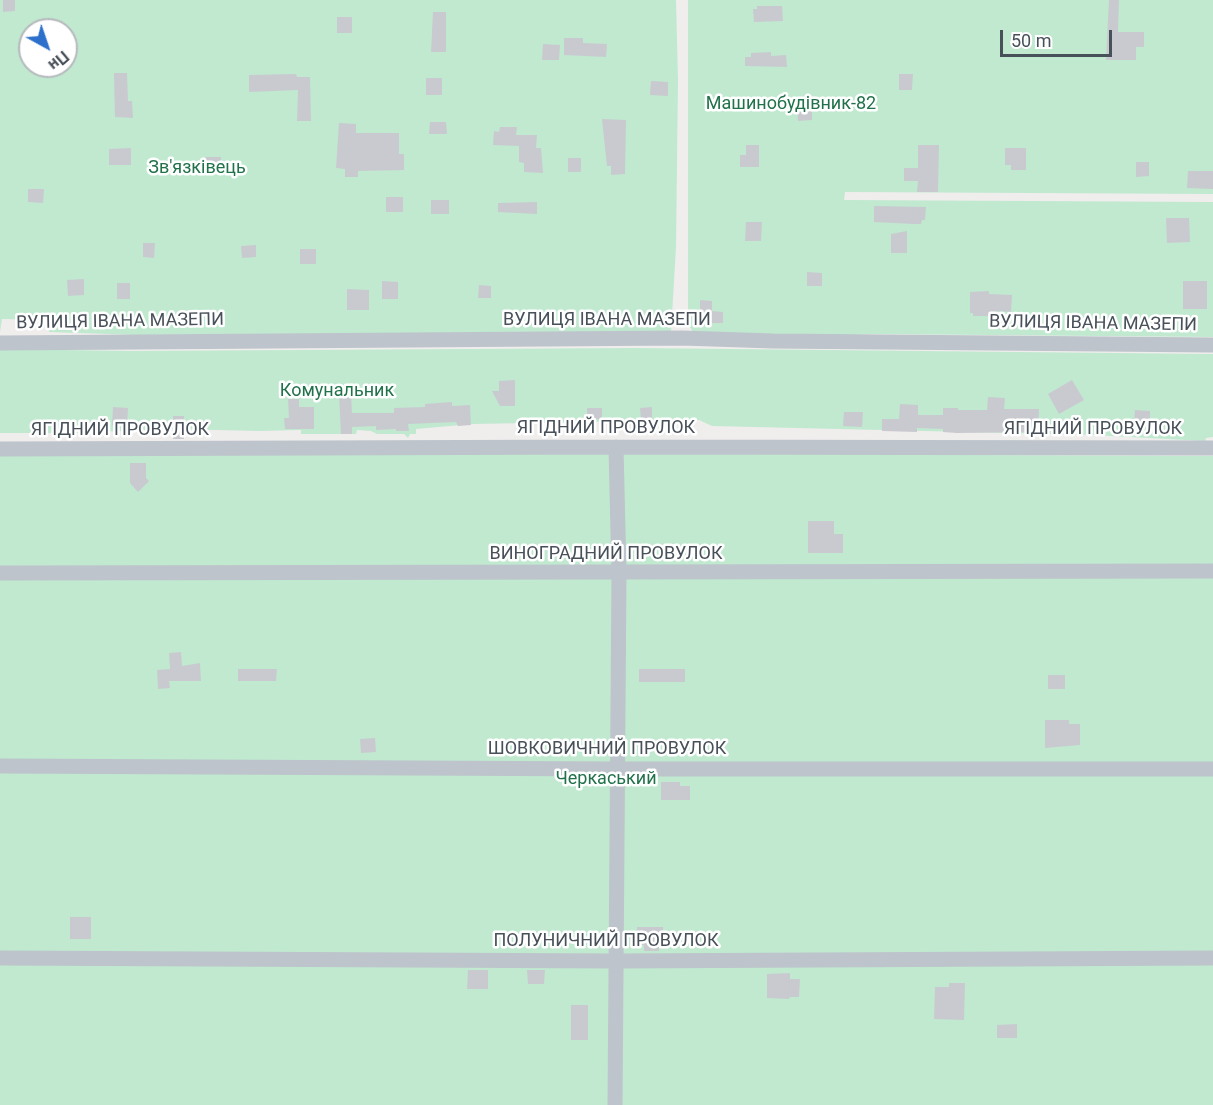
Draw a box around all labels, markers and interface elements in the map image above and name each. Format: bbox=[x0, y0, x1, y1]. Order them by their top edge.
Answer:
north arrow bbox=[18, 18, 78, 78]
scale bar bbox=[1003, 18, 1116, 56]
text: 50 m bbox=[1011, 30, 1051, 51]
text: Пн bbox=[45, 47, 73, 74]
park label: Машинобудівник-82 bbox=[706, 93, 876, 115]
park label: Зв'язківець bbox=[148, 157, 246, 179]
street label: ВУЛИЦЯ ІВАНА МАЗЕПИ bbox=[16, 309, 224, 335]
street label: ВУЛИЦЯ ІВАНА МАЗЕПИ bbox=[503, 309, 711, 331]
street label: ВУЛИЦЯ ІВАНА МАЗЕПИ bbox=[989, 311, 1197, 337]
park label: Комунальник bbox=[280, 380, 394, 402]
street label: ЯГІДНИЙ ПРОВУЛОК bbox=[517, 417, 695, 439]
street label: ЯГІДНИЙ ПРОВУЛОК bbox=[1004, 418, 1182, 440]
street label: ЯГІДНИЙ ПРОВУЛОК bbox=[31, 419, 209, 441]
street label: ВИНОГРАДНИЙ ПРОВУЛОК bbox=[489, 543, 723, 565]
street label: ШОВКОВИЧНИЙ ПРОВУЛОК bbox=[488, 738, 726, 760]
park label: Черкаський bbox=[555, 768, 657, 790]
street label: ПОЛУНИЧНИЙ ПРОВУЛОК bbox=[494, 930, 718, 952]

